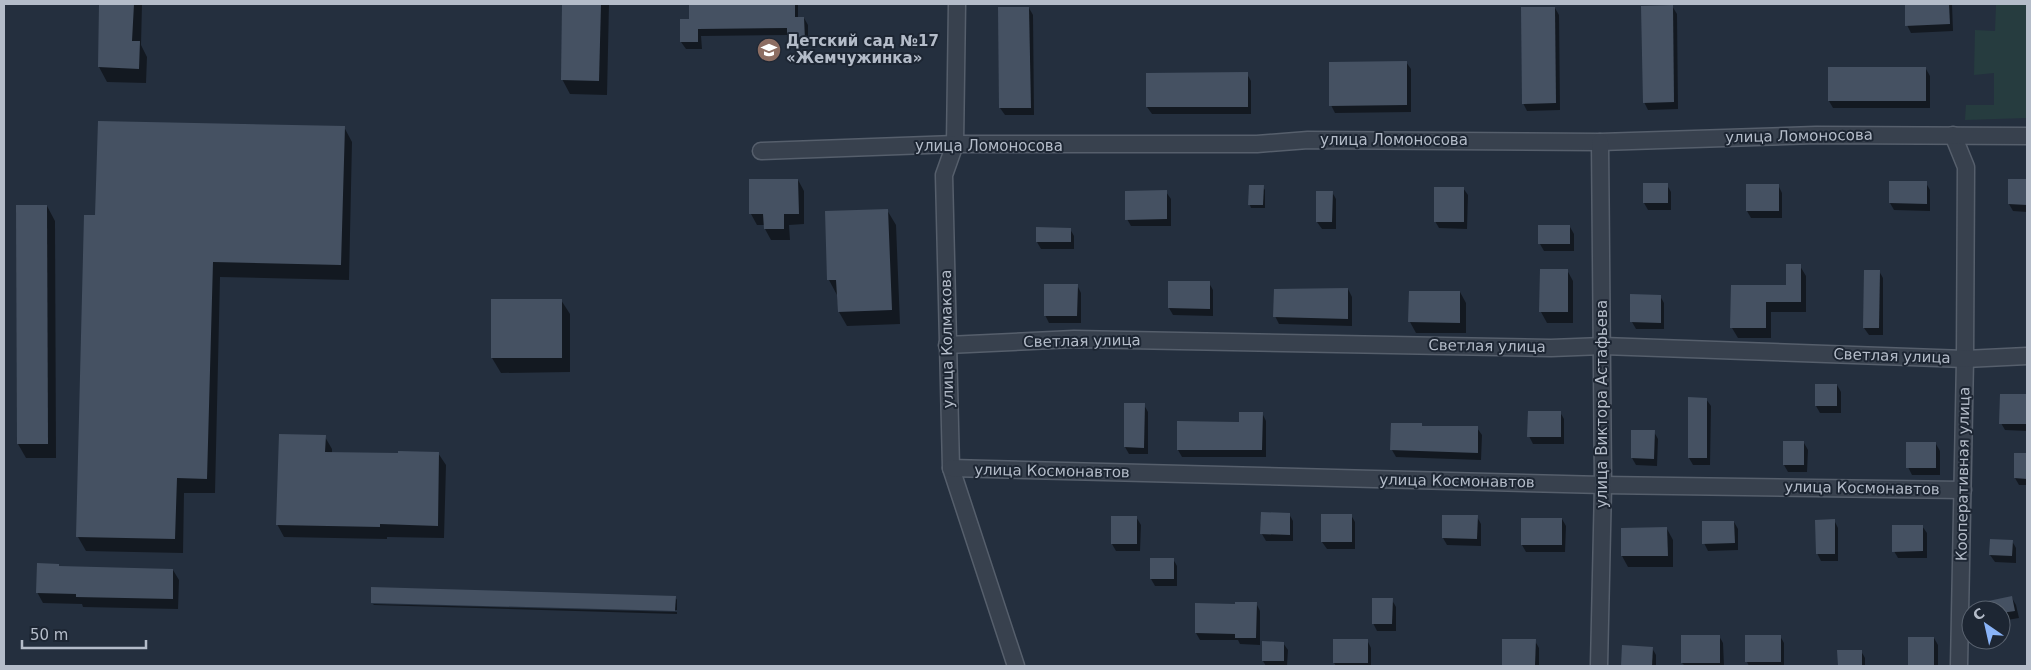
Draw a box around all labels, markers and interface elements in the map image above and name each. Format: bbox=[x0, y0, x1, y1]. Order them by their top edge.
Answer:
place label: Детский сад №17 «Жемчужинка» bbox=[786, 32, 939, 67]
school or university icon: Детский сад №17 «Жемчужинка» bbox=[756, 37, 782, 63]
street label: улица Ломоносова bbox=[1725, 126, 1873, 146]
street label: улица Ломоносова bbox=[1320, 131, 1468, 149]
street label: улица Ломоносова bbox=[915, 137, 1063, 155]
street label: улица Колмакова bbox=[937, 270, 957, 408]
street label: улица Виктора Астафьева bbox=[1593, 300, 1611, 508]
street label: Светлая улица bbox=[1023, 331, 1141, 351]
street label: Светлая улица bbox=[1428, 336, 1546, 356]
street label: Светлая улица bbox=[1833, 345, 1951, 367]
street label: Кооперативная улица bbox=[1952, 387, 1974, 561]
street label: улица Космонавтов bbox=[974, 461, 1130, 481]
street label: улица Космонавтов bbox=[1379, 471, 1535, 491]
street label: улица Космонавтов bbox=[1784, 478, 1940, 498]
north arrow bbox=[1961, 600, 2011, 650]
text: С bbox=[1970, 605, 1987, 624]
scale bar bbox=[22, 618, 146, 650]
text: 50 m bbox=[30, 626, 68, 644]

